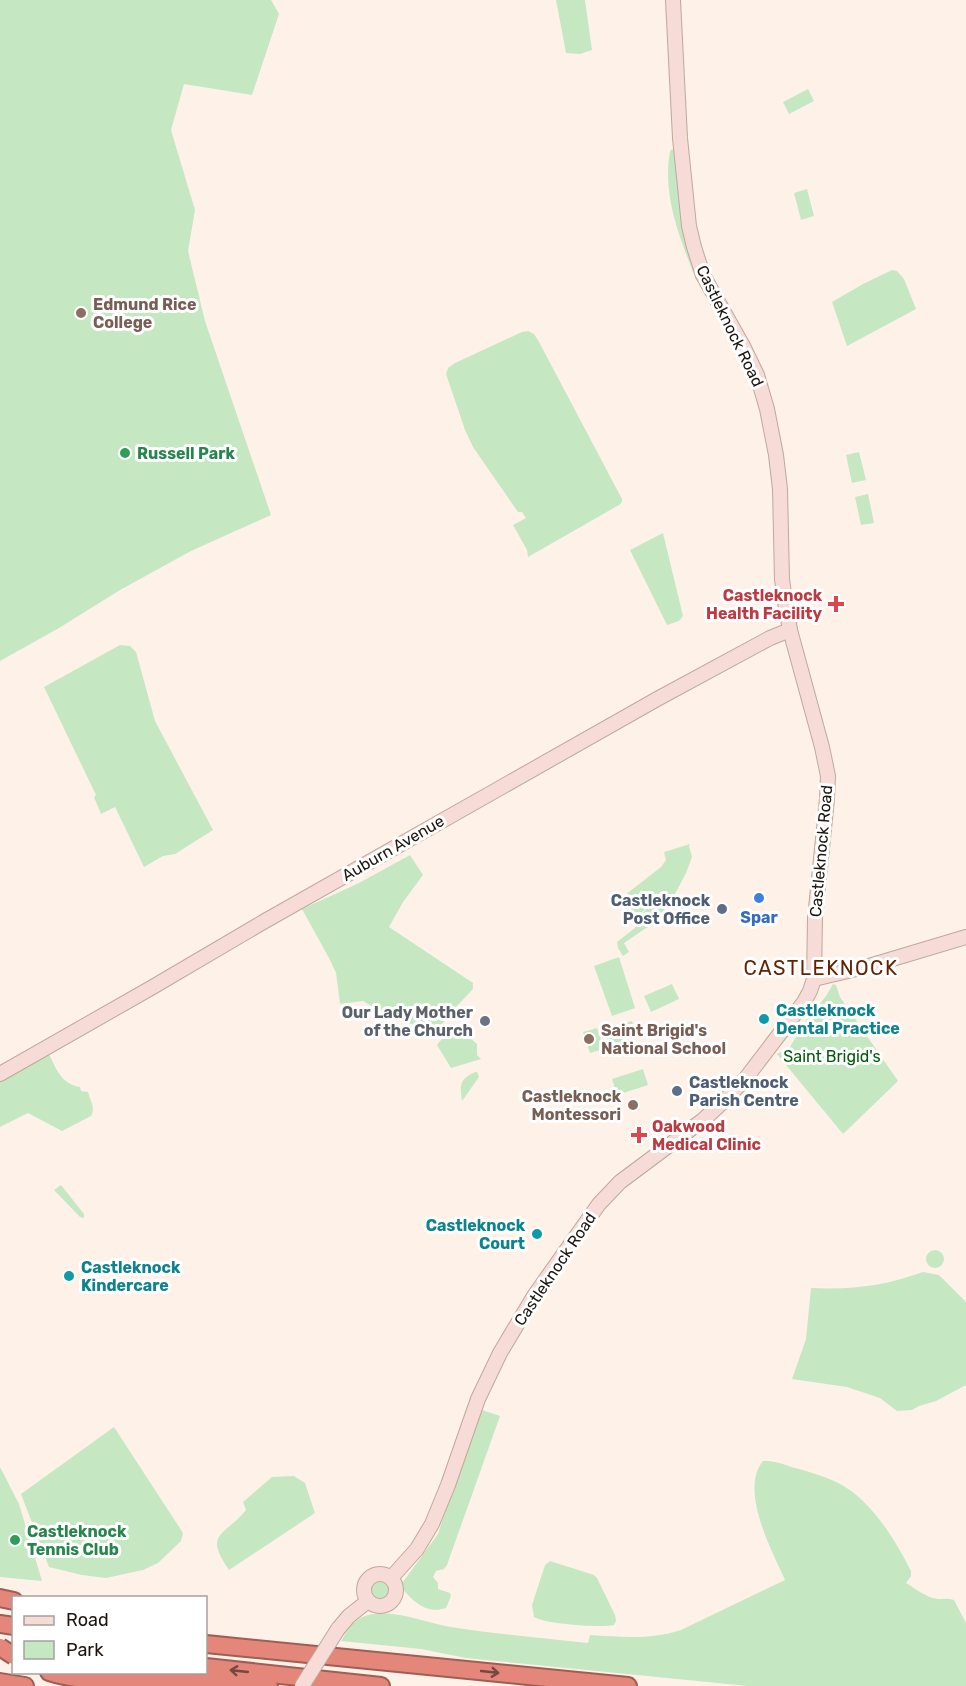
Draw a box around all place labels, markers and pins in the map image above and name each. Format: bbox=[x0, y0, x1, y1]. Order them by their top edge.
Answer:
place label: Edmund Rice College bbox=[93, 295, 197, 332]
marker: Edmund Rice College bbox=[74, 306, 88, 320]
place label: Russell Park bbox=[137, 444, 235, 463]
marker: Russell Park bbox=[118, 446, 132, 460]
place label: Castleknock Health Facility bbox=[706, 586, 823, 623]
marker: Castleknock Health Facility bbox=[827, 595, 845, 613]
place label: Castleknock Post Office bbox=[611, 891, 711, 928]
marker: Spar bbox=[752, 891, 766, 905]
marker: Castleknock Post Office bbox=[715, 902, 729, 916]
place label: Spar bbox=[740, 908, 778, 927]
place label: Castleknock Dental Practice bbox=[776, 1001, 900, 1038]
place label: Our Lady Mother of the Church bbox=[342, 1003, 474, 1040]
marker: Castleknock Dental Practice bbox=[757, 1012, 771, 1026]
marker: Our Lady Mother of the Church bbox=[478, 1014, 492, 1028]
place label: Saint Brigid's National School bbox=[601, 1021, 726, 1058]
marker: Saint Brigid's National School bbox=[582, 1032, 596, 1046]
place label: Castleknock Parish Centre bbox=[689, 1073, 799, 1110]
marker: Castleknock Parish Centre bbox=[670, 1084, 684, 1098]
place label: Castleknock Montessori bbox=[522, 1087, 622, 1124]
marker: Castleknock Montessori bbox=[626, 1098, 640, 1112]
place label: Oakwood Medical Clinic bbox=[652, 1117, 761, 1154]
marker: Oakwood Medical Clinic bbox=[630, 1126, 648, 1144]
place label: Castleknock Court bbox=[426, 1216, 526, 1253]
marker: Castleknock Court bbox=[530, 1227, 544, 1241]
place label: Castleknock Kindercare bbox=[81, 1258, 181, 1295]
marker: Castleknock Kindercare bbox=[62, 1269, 76, 1283]
place label: Castleknock Tennis Club bbox=[27, 1522, 127, 1559]
marker: Castleknock Tennis Club bbox=[8, 1533, 22, 1547]

